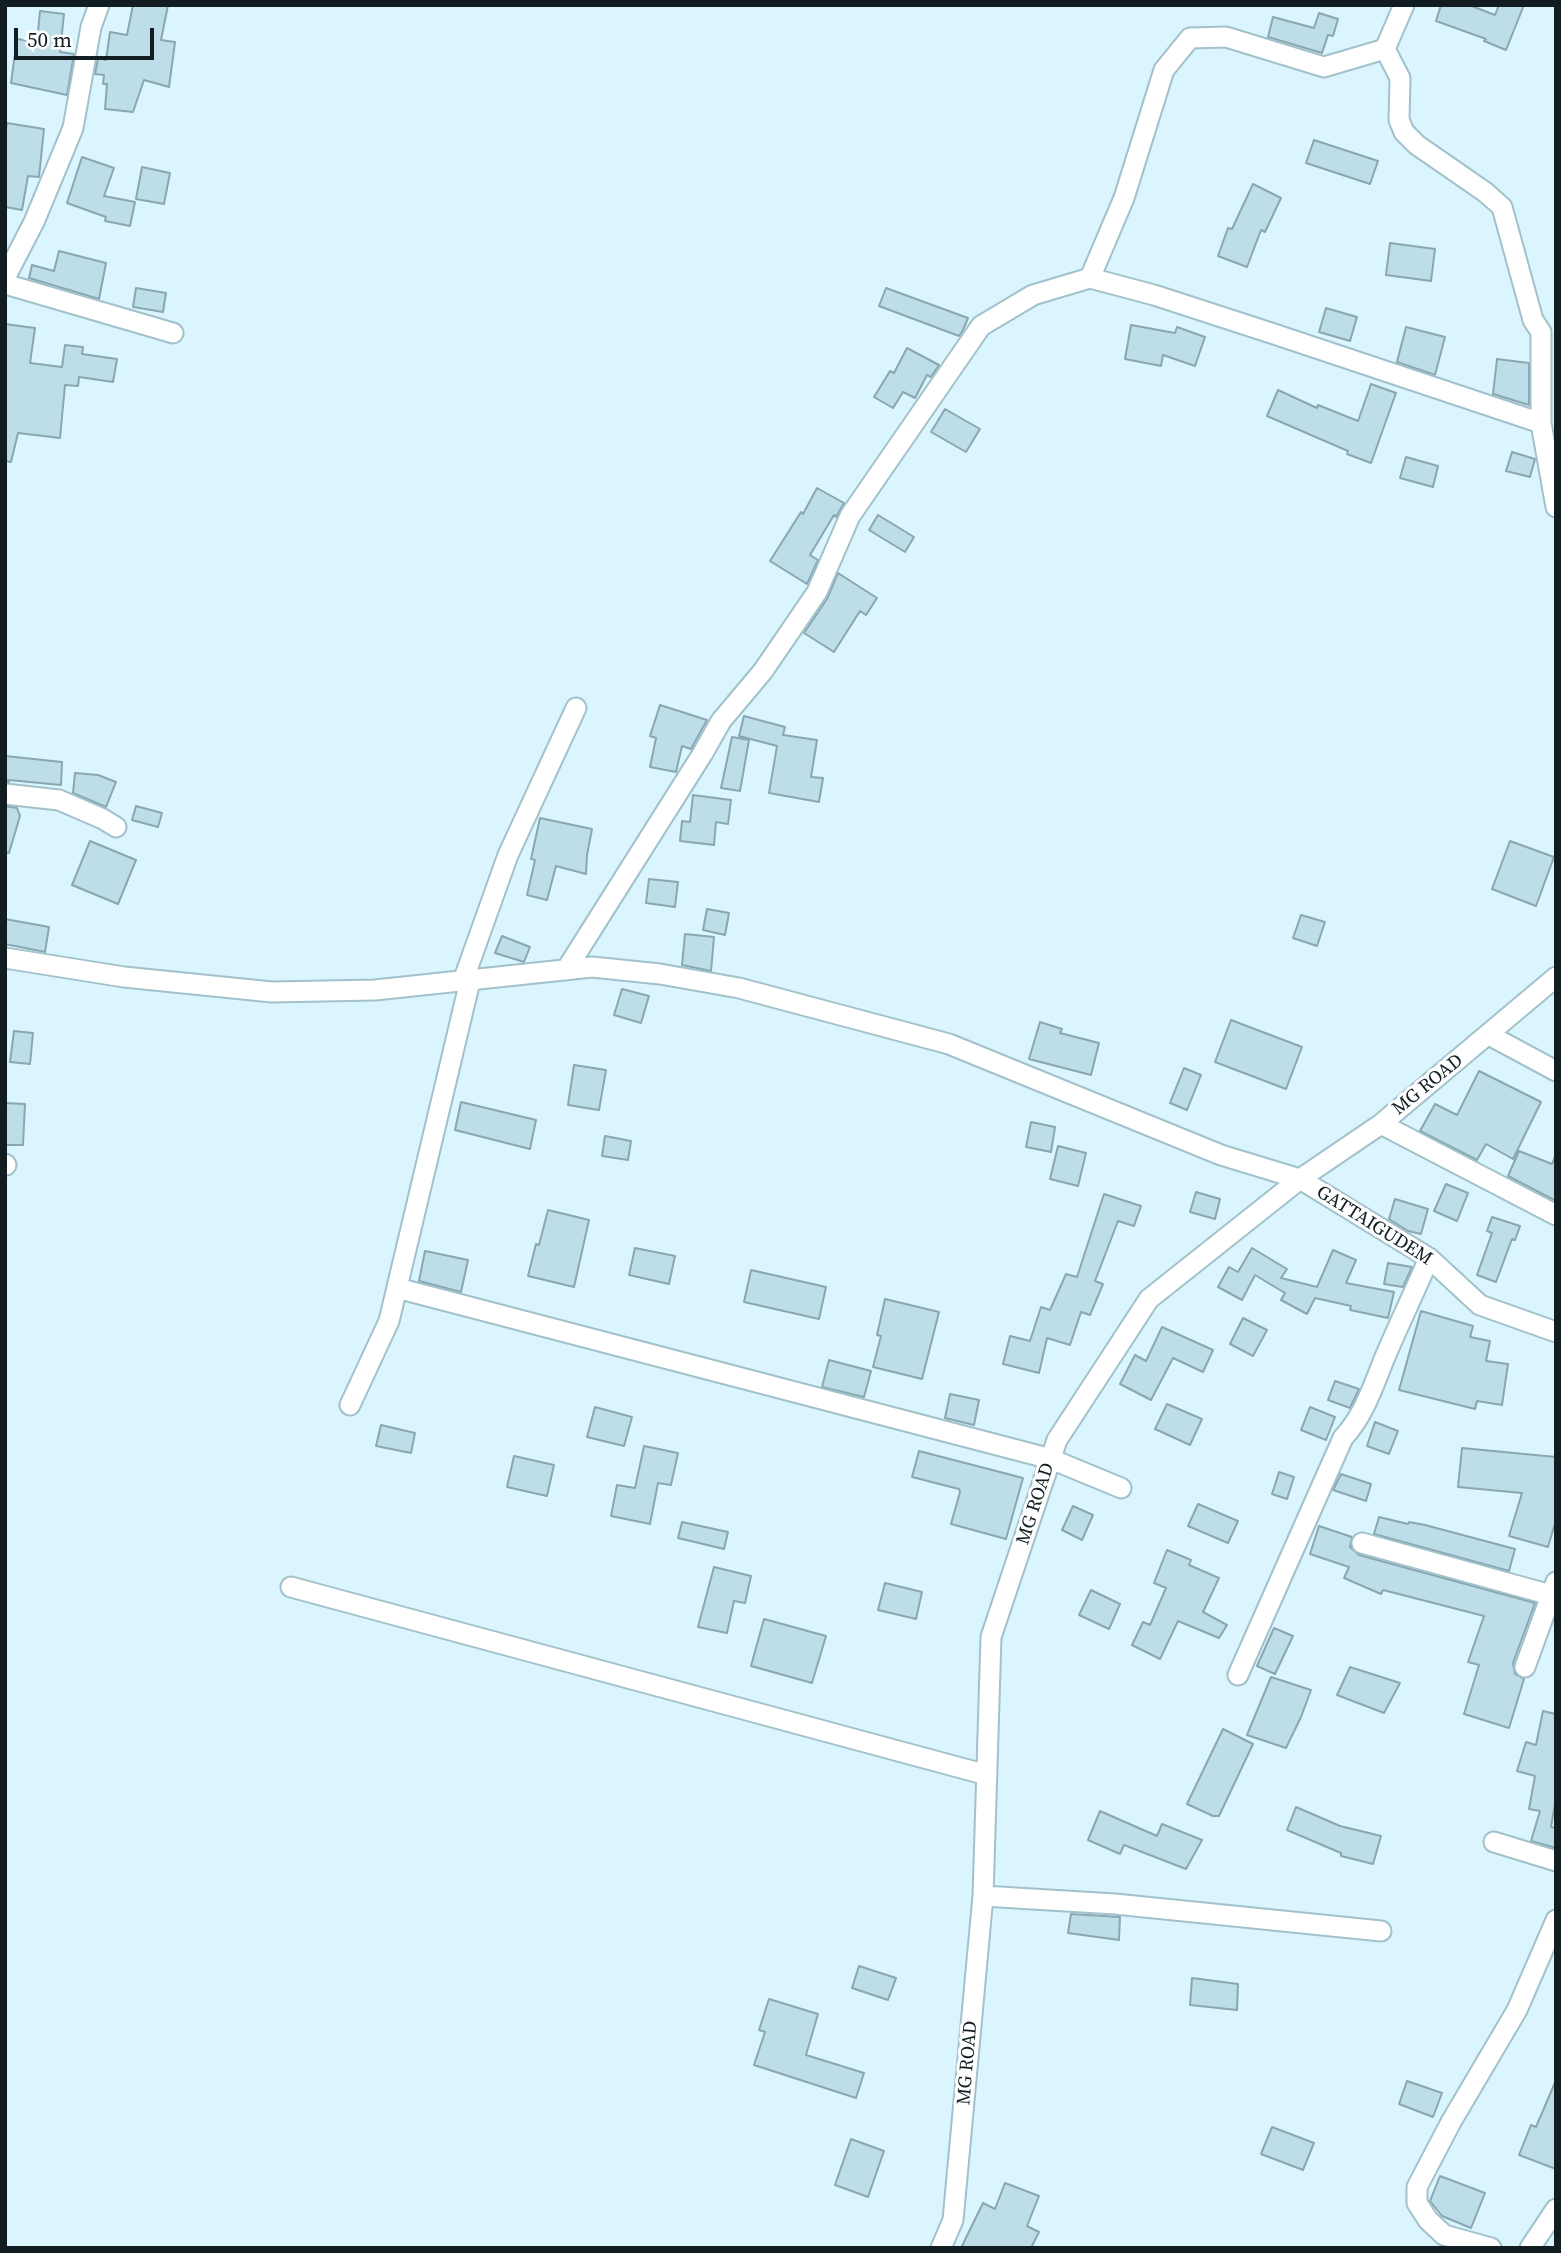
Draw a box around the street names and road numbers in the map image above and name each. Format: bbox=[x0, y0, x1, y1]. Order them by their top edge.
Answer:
street label: MG ROAD bbox=[1388, 1050, 1468, 1120]
street label: GATTAIGUDEM bbox=[1312, 1181, 1436, 1271]
street label: MG ROAD bbox=[1012, 1460, 1060, 1548]
street label: MG ROAD bbox=[953, 2020, 983, 2106]

